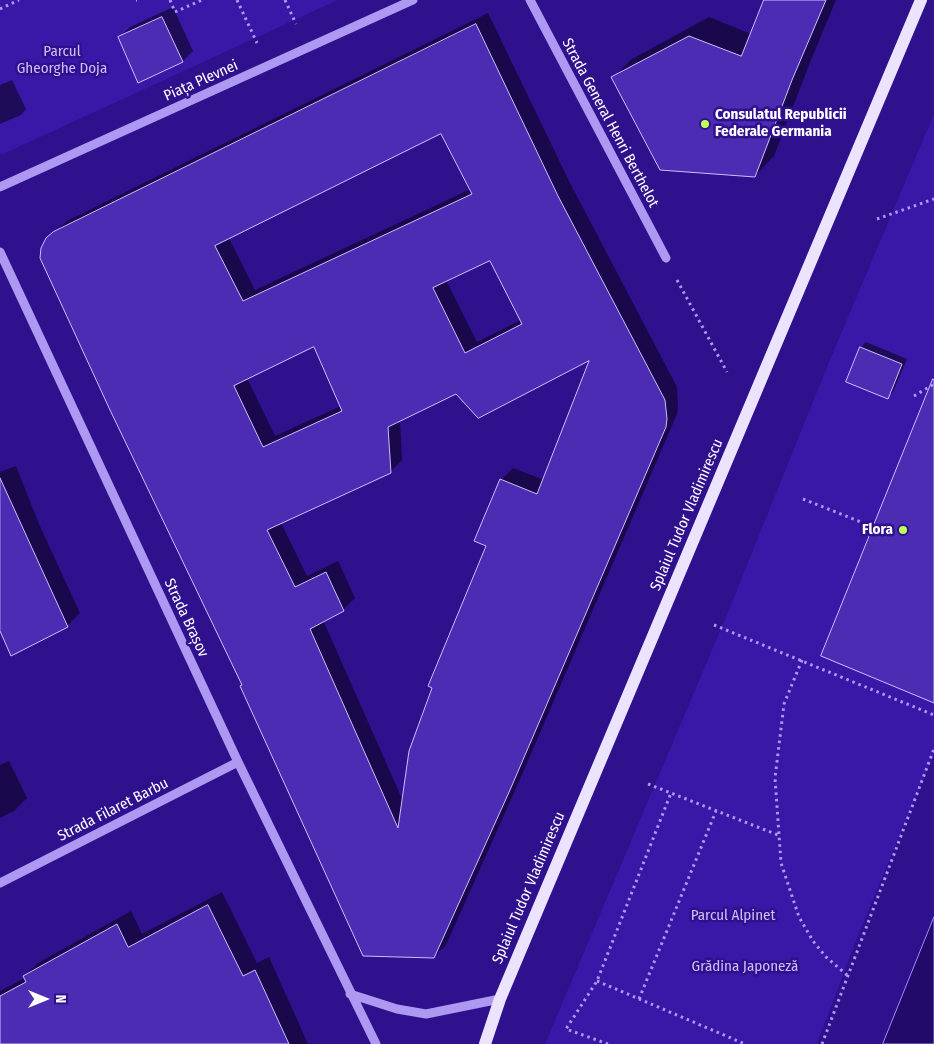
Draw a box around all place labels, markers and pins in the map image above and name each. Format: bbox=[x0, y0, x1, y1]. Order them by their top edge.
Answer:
place label: Consulatul Republicii Federale Germania bbox=[715, 106, 847, 141]
marker: Consulatul Republicii Federale Germania bbox=[699, 118, 711, 130]
place label: Flora bbox=[862, 521, 893, 539]
marker: Flora bbox=[897, 524, 909, 536]

